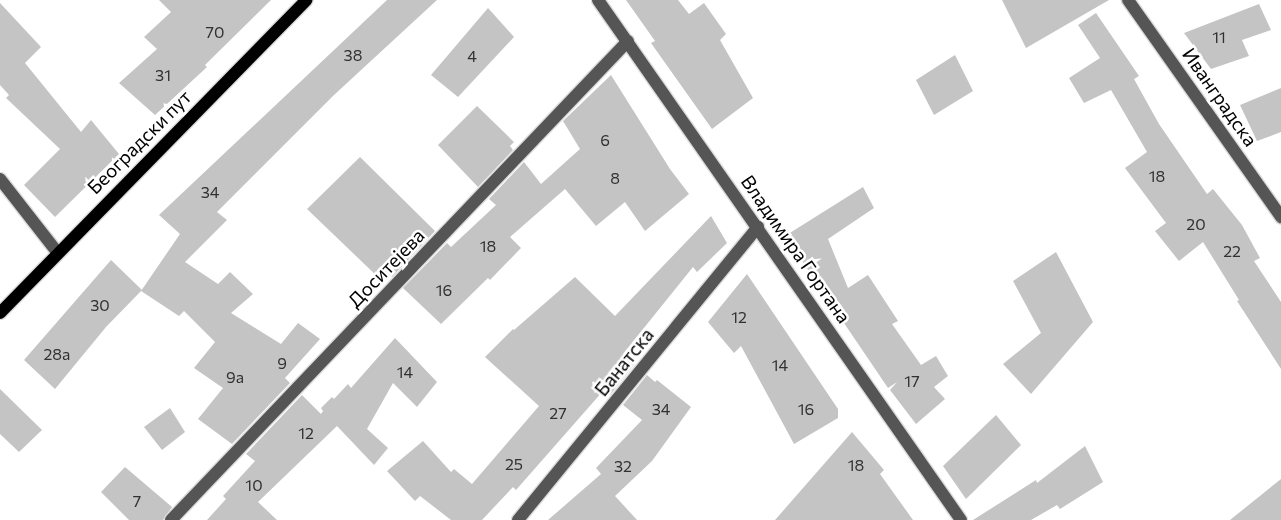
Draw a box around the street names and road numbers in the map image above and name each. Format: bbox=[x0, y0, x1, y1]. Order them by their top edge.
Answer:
street label: Иванградска bbox=[1178, 43, 1262, 151]
street label: Београдски пут bbox=[82, 85, 196, 199]
street label: Владимира Гортана bbox=[736, 171, 856, 327]
street label: Доситејева bbox=[343, 224, 429, 312]
street label: Банатска bbox=[590, 323, 658, 401]

